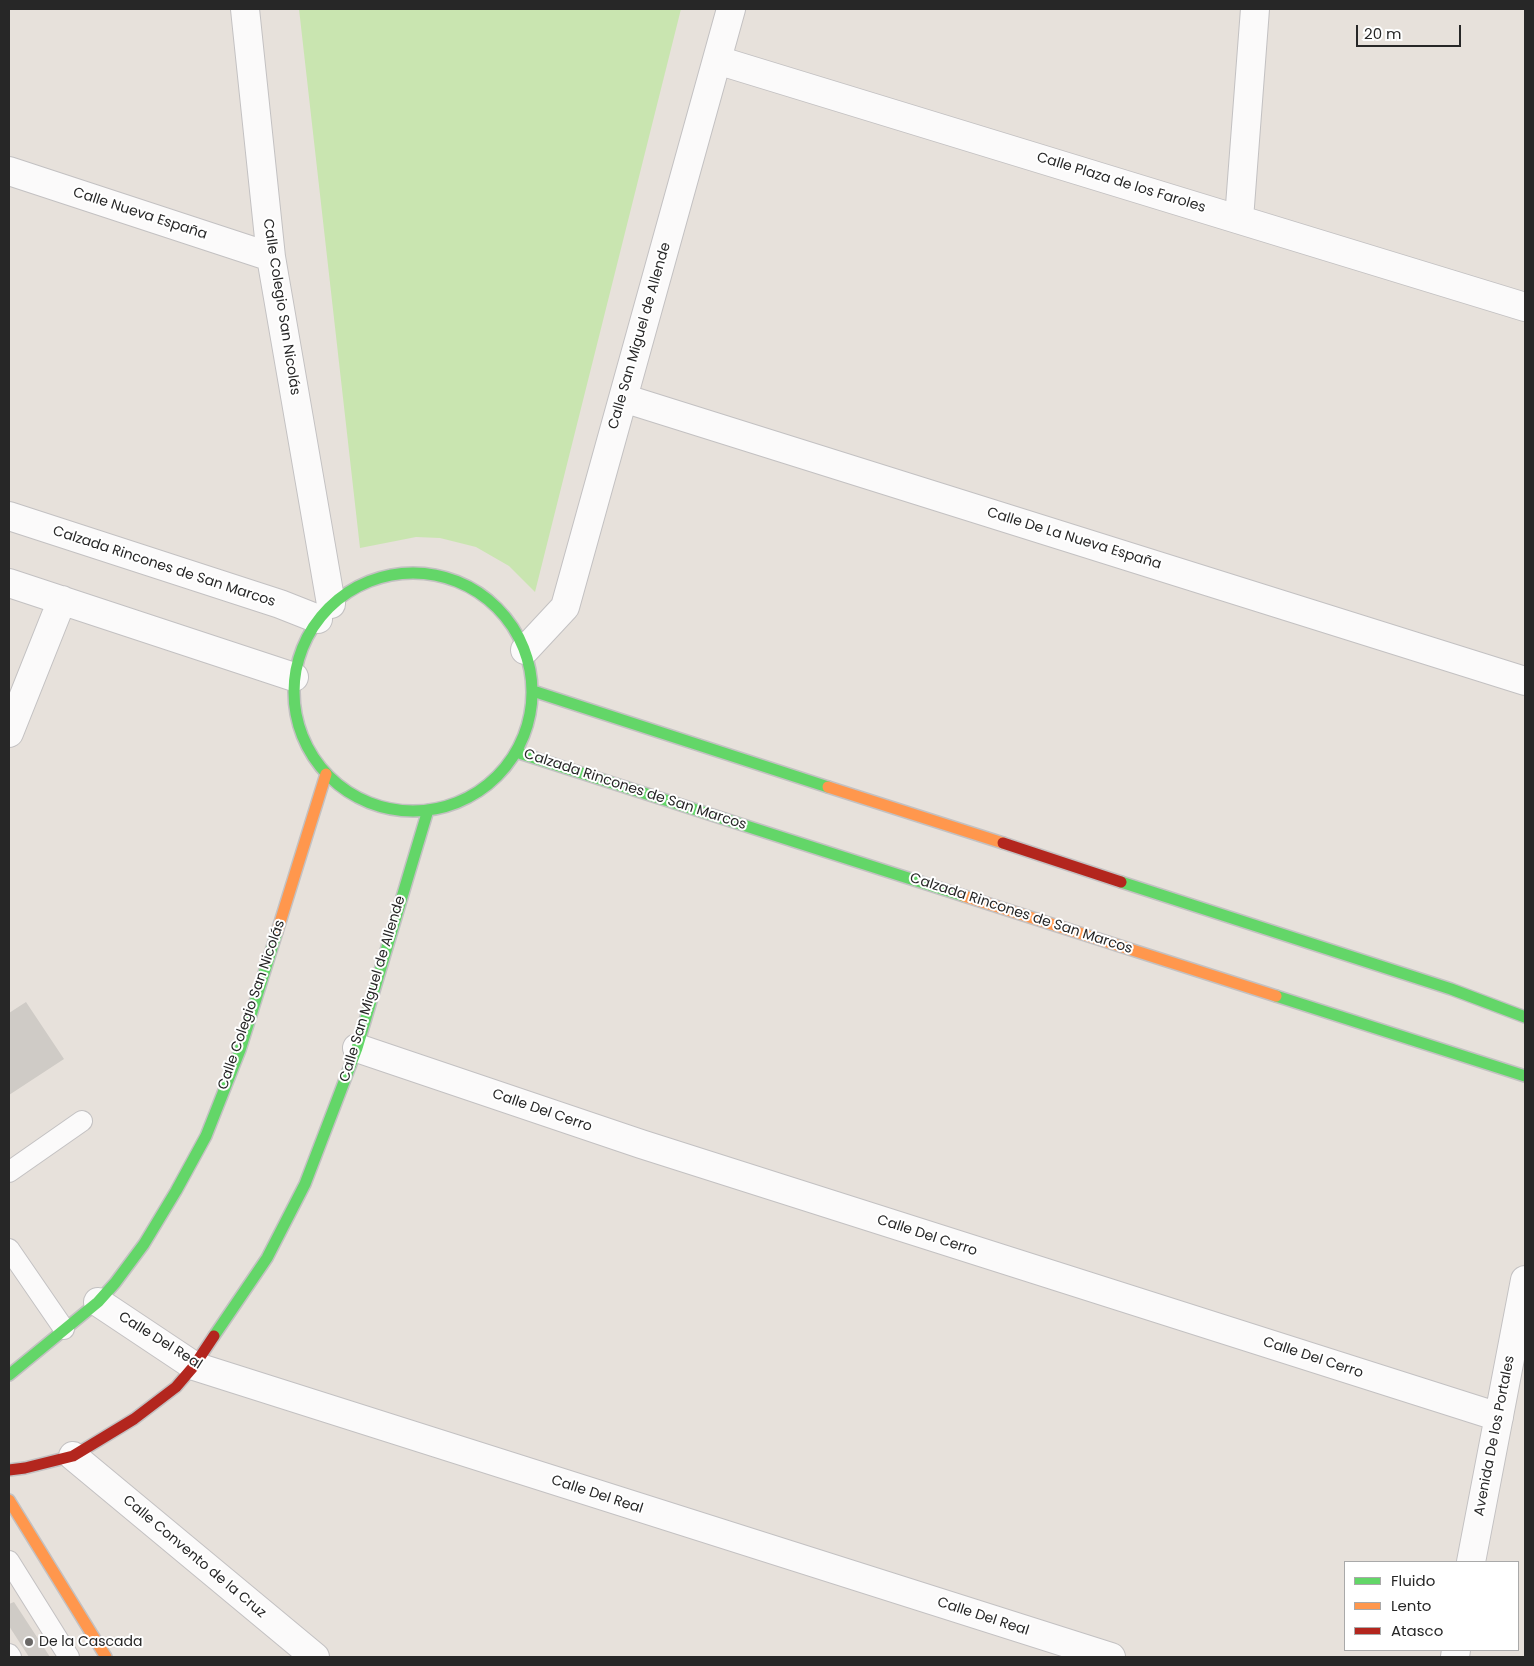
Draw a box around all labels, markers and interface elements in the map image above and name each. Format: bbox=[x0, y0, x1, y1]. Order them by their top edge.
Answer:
scale bar bbox=[1359, 15, 1464, 47]
text: 20 m bbox=[1364, 23, 1402, 44]
street label: Calle Plaza de los Faroles bbox=[1035, 149, 1207, 217]
street label: Calle Nueva España bbox=[71, 184, 209, 244]
street label: Calle Colegio San Nicolás bbox=[259, 218, 303, 396]
street label: Calle San Miguel de Allende bbox=[605, 241, 675, 431]
street label: Calle De La Nueva España bbox=[985, 504, 1163, 574]
street label: Calzada Rincones de San Marcos bbox=[51, 523, 277, 611]
street label: Calzada Rincones de San Marcos bbox=[522, 746, 748, 834]
street label: Calzada Rincones de San Marcos bbox=[908, 870, 1134, 958]
street label: Calle San Miguel de Allende bbox=[337, 894, 409, 1084]
street label: Calle Colegio San Nicolás bbox=[215, 918, 289, 1092]
street label: Calle Del Cerro bbox=[490, 1086, 594, 1136]
street label: Calle Del Cerro bbox=[875, 1212, 979, 1260]
street label: Calle Del Real bbox=[115, 1309, 205, 1373]
street label: Calle Del Cerro bbox=[1261, 1334, 1365, 1382]
street label: Avenida De los Portales bbox=[1471, 1354, 1519, 1518]
street label: Calle Del Real bbox=[549, 1472, 645, 1518]
street label: Calle Convento de la Cruz bbox=[119, 1492, 269, 1622]
legend bbox=[1344, 1561, 1519, 1651]
text: Fluido bbox=[1391, 1570, 1435, 1591]
street label: Calle Del Real bbox=[935, 1594, 1031, 1640]
text: Lento bbox=[1391, 1595, 1431, 1616]
text: Atasco bbox=[1391, 1620, 1443, 1641]
place label: De la Cascada bbox=[39, 1634, 142, 1650]
marker: De la Cascada bbox=[23, 1636, 35, 1648]

